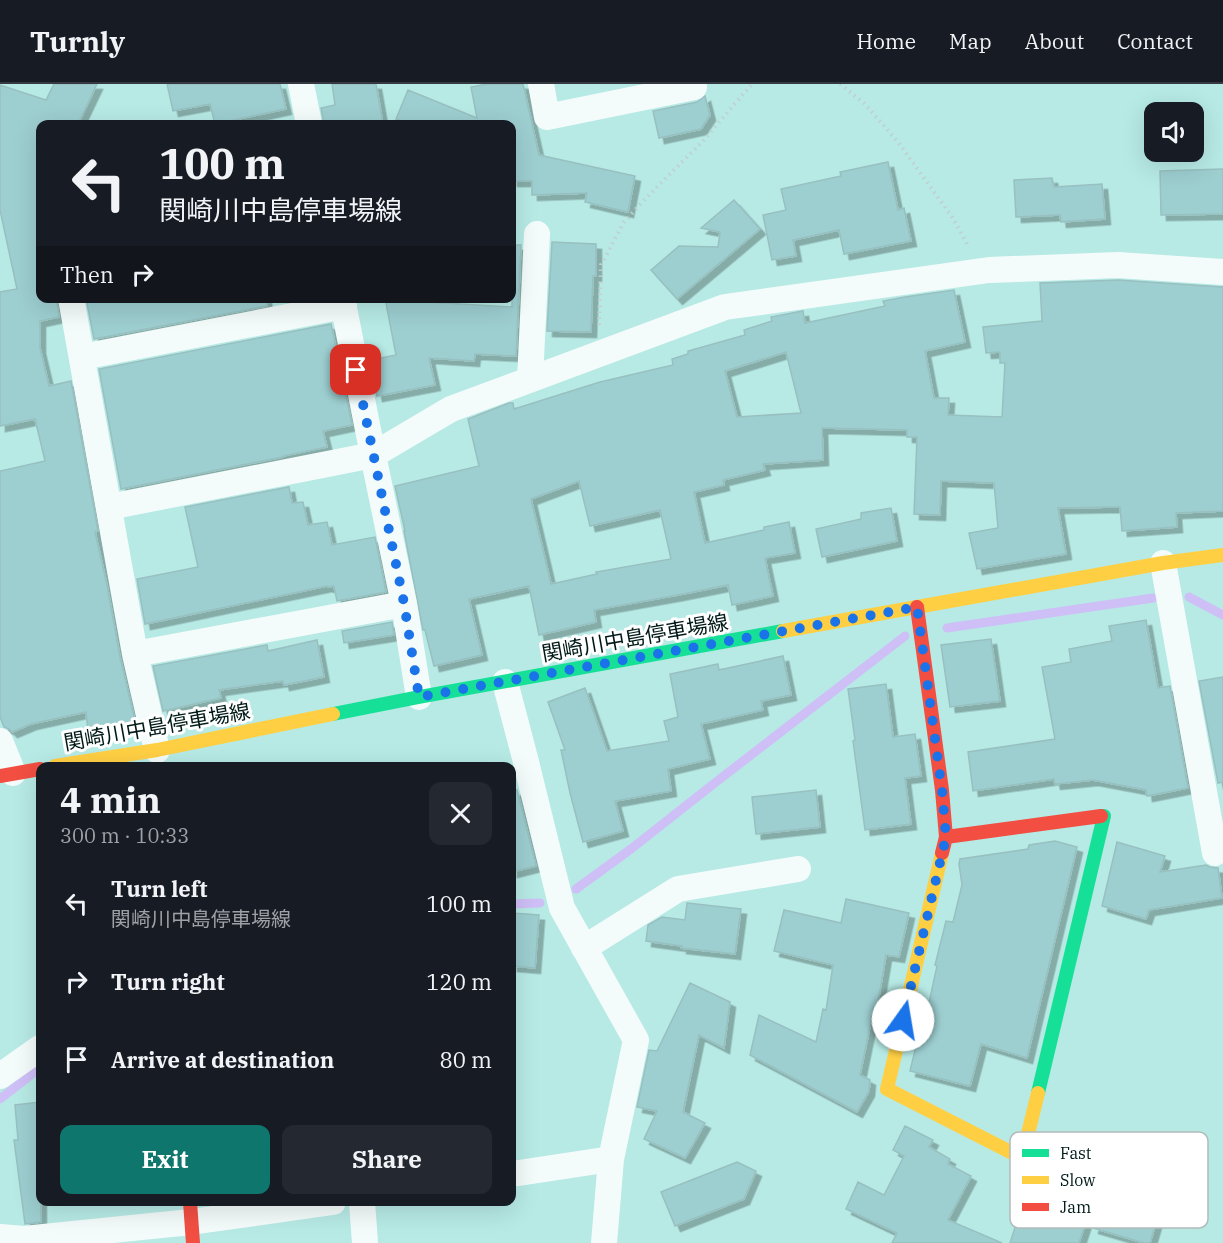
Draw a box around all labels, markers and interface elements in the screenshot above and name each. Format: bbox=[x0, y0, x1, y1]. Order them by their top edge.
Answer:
text: Turnly bbox=[30, 23, 125, 60]
text: Home bbox=[856, 27, 916, 55]
text: Map bbox=[949, 27, 992, 55]
text: About bbox=[1025, 27, 1084, 55]
text: Contact bbox=[1117, 27, 1193, 55]
map controls bbox=[1144, 102, 1204, 162]
button: sound bbox=[1144, 102, 1204, 162]
text: 100 m bbox=[159, 136, 285, 191]
icon: left bbox=[60, 144, 138, 222]
text: 関崎川中島停車場線 bbox=[159, 192, 402, 227]
icon: right bbox=[126, 258, 159, 291]
text: Then bbox=[60, 260, 114, 289]
pin bbox=[330, 344, 381, 395]
icon: arrive bbox=[339, 353, 372, 386]
street label: 関崎川中島停車場線 bbox=[539, 607, 730, 667]
street label: 関崎川中島停車場線 bbox=[61, 696, 252, 756]
text: 4 min bbox=[60, 776, 161, 823]
button: close bbox=[429, 782, 492, 845]
text: 300 m · 10:33 bbox=[60, 822, 189, 849]
text: Turn left bbox=[111, 874, 207, 903]
icon: left bbox=[60, 887, 93, 920]
text: 100 m bbox=[426, 889, 492, 918]
text: 関崎川中島停車場線 bbox=[111, 905, 291, 932]
icon: right bbox=[60, 965, 93, 998]
text: Turn right bbox=[111, 967, 225, 996]
text: 120 m bbox=[426, 967, 492, 996]
position arrow bbox=[871, 988, 935, 1052]
icon: arrive bbox=[60, 1043, 93, 1076]
text: Arrive at destination bbox=[111, 1045, 334, 1074]
text: 80 m bbox=[440, 1045, 492, 1074]
button: Exit bbox=[60, 1125, 270, 1194]
button: Share bbox=[282, 1125, 492, 1194]
legend bbox=[1010, 1132, 1208, 1228]
text: Fast bbox=[1060, 1143, 1092, 1163]
text: Slow bbox=[1060, 1170, 1096, 1190]
text: Jam bbox=[1060, 1197, 1091, 1217]

